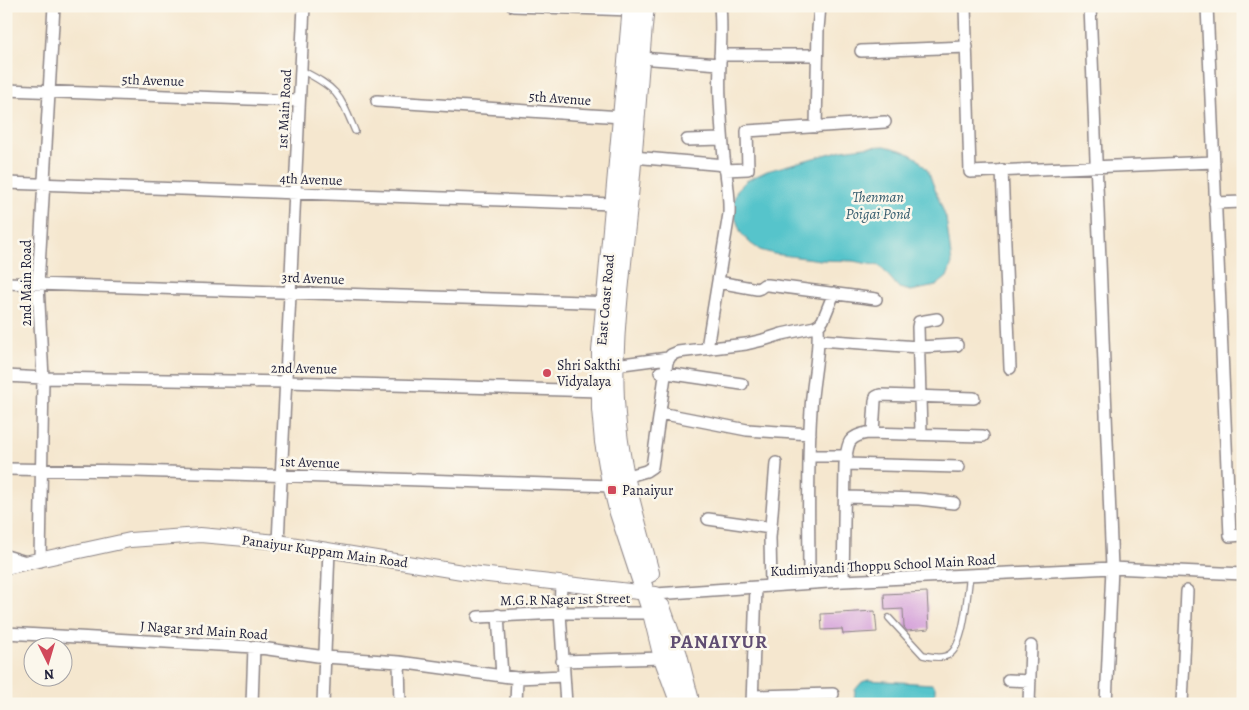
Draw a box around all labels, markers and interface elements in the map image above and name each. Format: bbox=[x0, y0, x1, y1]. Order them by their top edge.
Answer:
street label: 1st Main Road bbox=[273, 68, 296, 149]
street label: 5th Avenue bbox=[121, 70, 185, 91]
street label: 5th Avenue bbox=[528, 87, 592, 110]
street label: 4th Avenue bbox=[279, 169, 343, 190]
water label: Thenman Poigai Pond bbox=[845, 187, 911, 224]
street label: 2nd Main Road bbox=[17, 239, 36, 326]
street label: East Coast Road bbox=[592, 253, 619, 347]
street label: 3rd Avenue bbox=[281, 268, 345, 289]
place label: Shri Sakthi Vidyalaya bbox=[556, 356, 621, 391]
street label: 2nd Avenue bbox=[271, 358, 337, 379]
marker: Shri Sakthi Vidyalaya bbox=[541, 367, 553, 379]
street label: 1st Avenue bbox=[280, 452, 340, 473]
place label: Panaiyur bbox=[622, 481, 674, 500]
marker: Panaiyur bbox=[606, 484, 618, 496]
street label: Panaiyur Kuppam Main Road bbox=[241, 530, 410, 573]
street label: Kudimiyandi Thoppu School Main Road bbox=[770, 550, 997, 581]
street label: M.G.R Nagar 1st Street bbox=[500, 589, 631, 610]
street label: J Nagar 3rd Main Road bbox=[139, 617, 269, 644]
district label: PANAIYUR bbox=[670, 629, 768, 655]
north arrow bbox=[22, 638, 72, 688]
text: N bbox=[43, 665, 55, 684]

